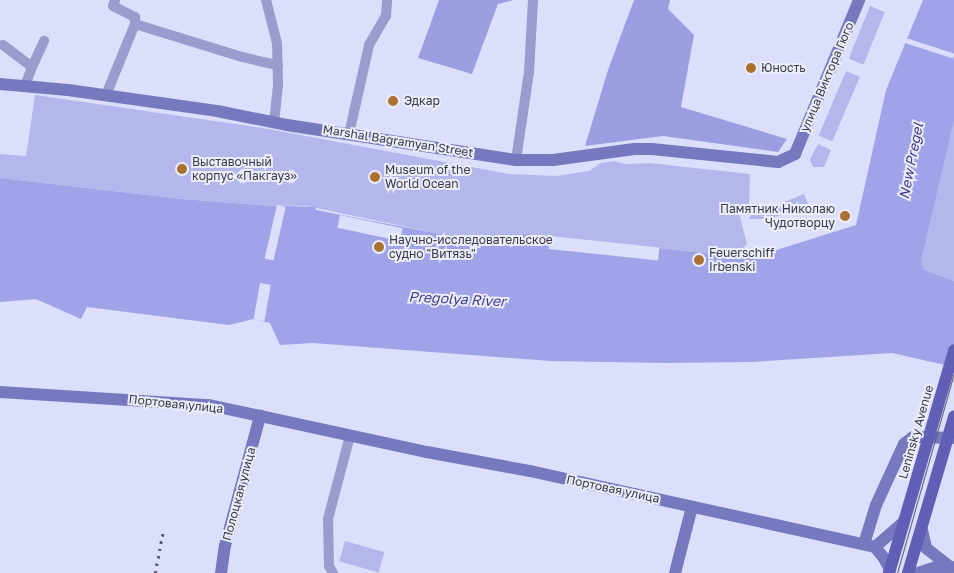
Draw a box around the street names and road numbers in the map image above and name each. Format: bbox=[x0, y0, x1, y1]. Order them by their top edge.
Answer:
street label: улица Виктора Гюго bbox=[797, 20, 857, 134]
street label: Marshal Bagramyan Street bbox=[322, 122, 474, 160]
street label: Leninsky Avenue bbox=[896, 383, 936, 481]
street label: Портовая улица bbox=[128, 392, 224, 416]
street label: Полоцкая улица bbox=[220, 446, 258, 542]
street label: Портовая улица bbox=[565, 472, 661, 506]

